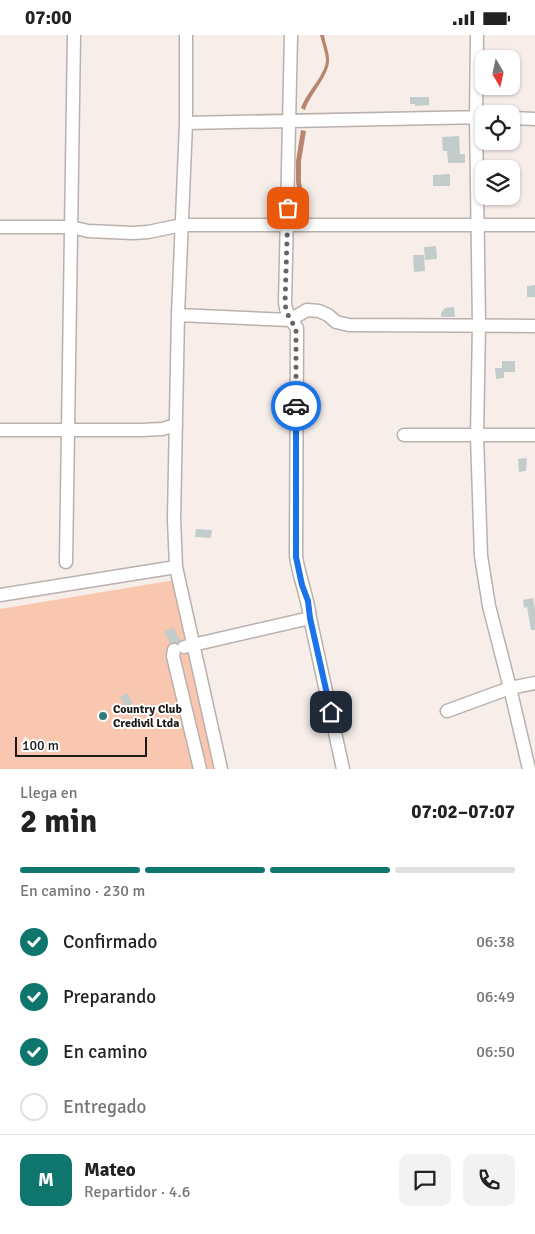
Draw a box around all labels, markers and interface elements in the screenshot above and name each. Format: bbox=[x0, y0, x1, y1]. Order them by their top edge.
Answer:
text: 07:00 bbox=[25, 6, 72, 30]
north arrow bbox=[475, 50, 520, 95]
map controls bbox=[475, 50, 520, 205]
button: locate bbox=[475, 105, 520, 150]
button: layers bbox=[475, 160, 520, 205]
pin bbox=[267, 187, 309, 229]
icon: bag bbox=[274, 194, 302, 222]
courier bbox=[271, 381, 321, 431]
icon: car bbox=[282, 392, 310, 420]
pin bbox=[310, 691, 352, 733]
icon: home bbox=[317, 698, 345, 726]
place label: Country Club Credivil Ltda bbox=[113, 702, 182, 731]
marker: Country Club Credivil Ltda bbox=[97, 710, 109, 722]
scale bar bbox=[15, 734, 148, 757]
text: 100 m bbox=[22, 737, 59, 754]
text: Llega en bbox=[20, 783, 78, 803]
text: 07:02–07:07 bbox=[411, 800, 515, 824]
text: 2 min bbox=[20, 802, 97, 841]
text: En camino · 230 m bbox=[20, 881, 145, 901]
icon: check bbox=[20, 928, 48, 956]
text: Confirmado bbox=[63, 930, 157, 954]
text: 06:38 bbox=[476, 932, 515, 952]
icon: check bbox=[20, 983, 48, 1011]
text: Preparando bbox=[63, 985, 156, 1009]
text: 06:49 bbox=[476, 987, 515, 1007]
icon: check bbox=[20, 1038, 48, 1066]
text: En camino bbox=[63, 1040, 147, 1064]
text: 06:50 bbox=[476, 1042, 515, 1062]
text: Entregado bbox=[63, 1095, 146, 1119]
button: chat bbox=[399, 1154, 451, 1206]
button: phone bbox=[463, 1154, 515, 1206]
text: Mateo bbox=[84, 1158, 136, 1182]
text: M bbox=[38, 1168, 54, 1192]
text: Repartidor · 4.6 bbox=[84, 1182, 190, 1202]

